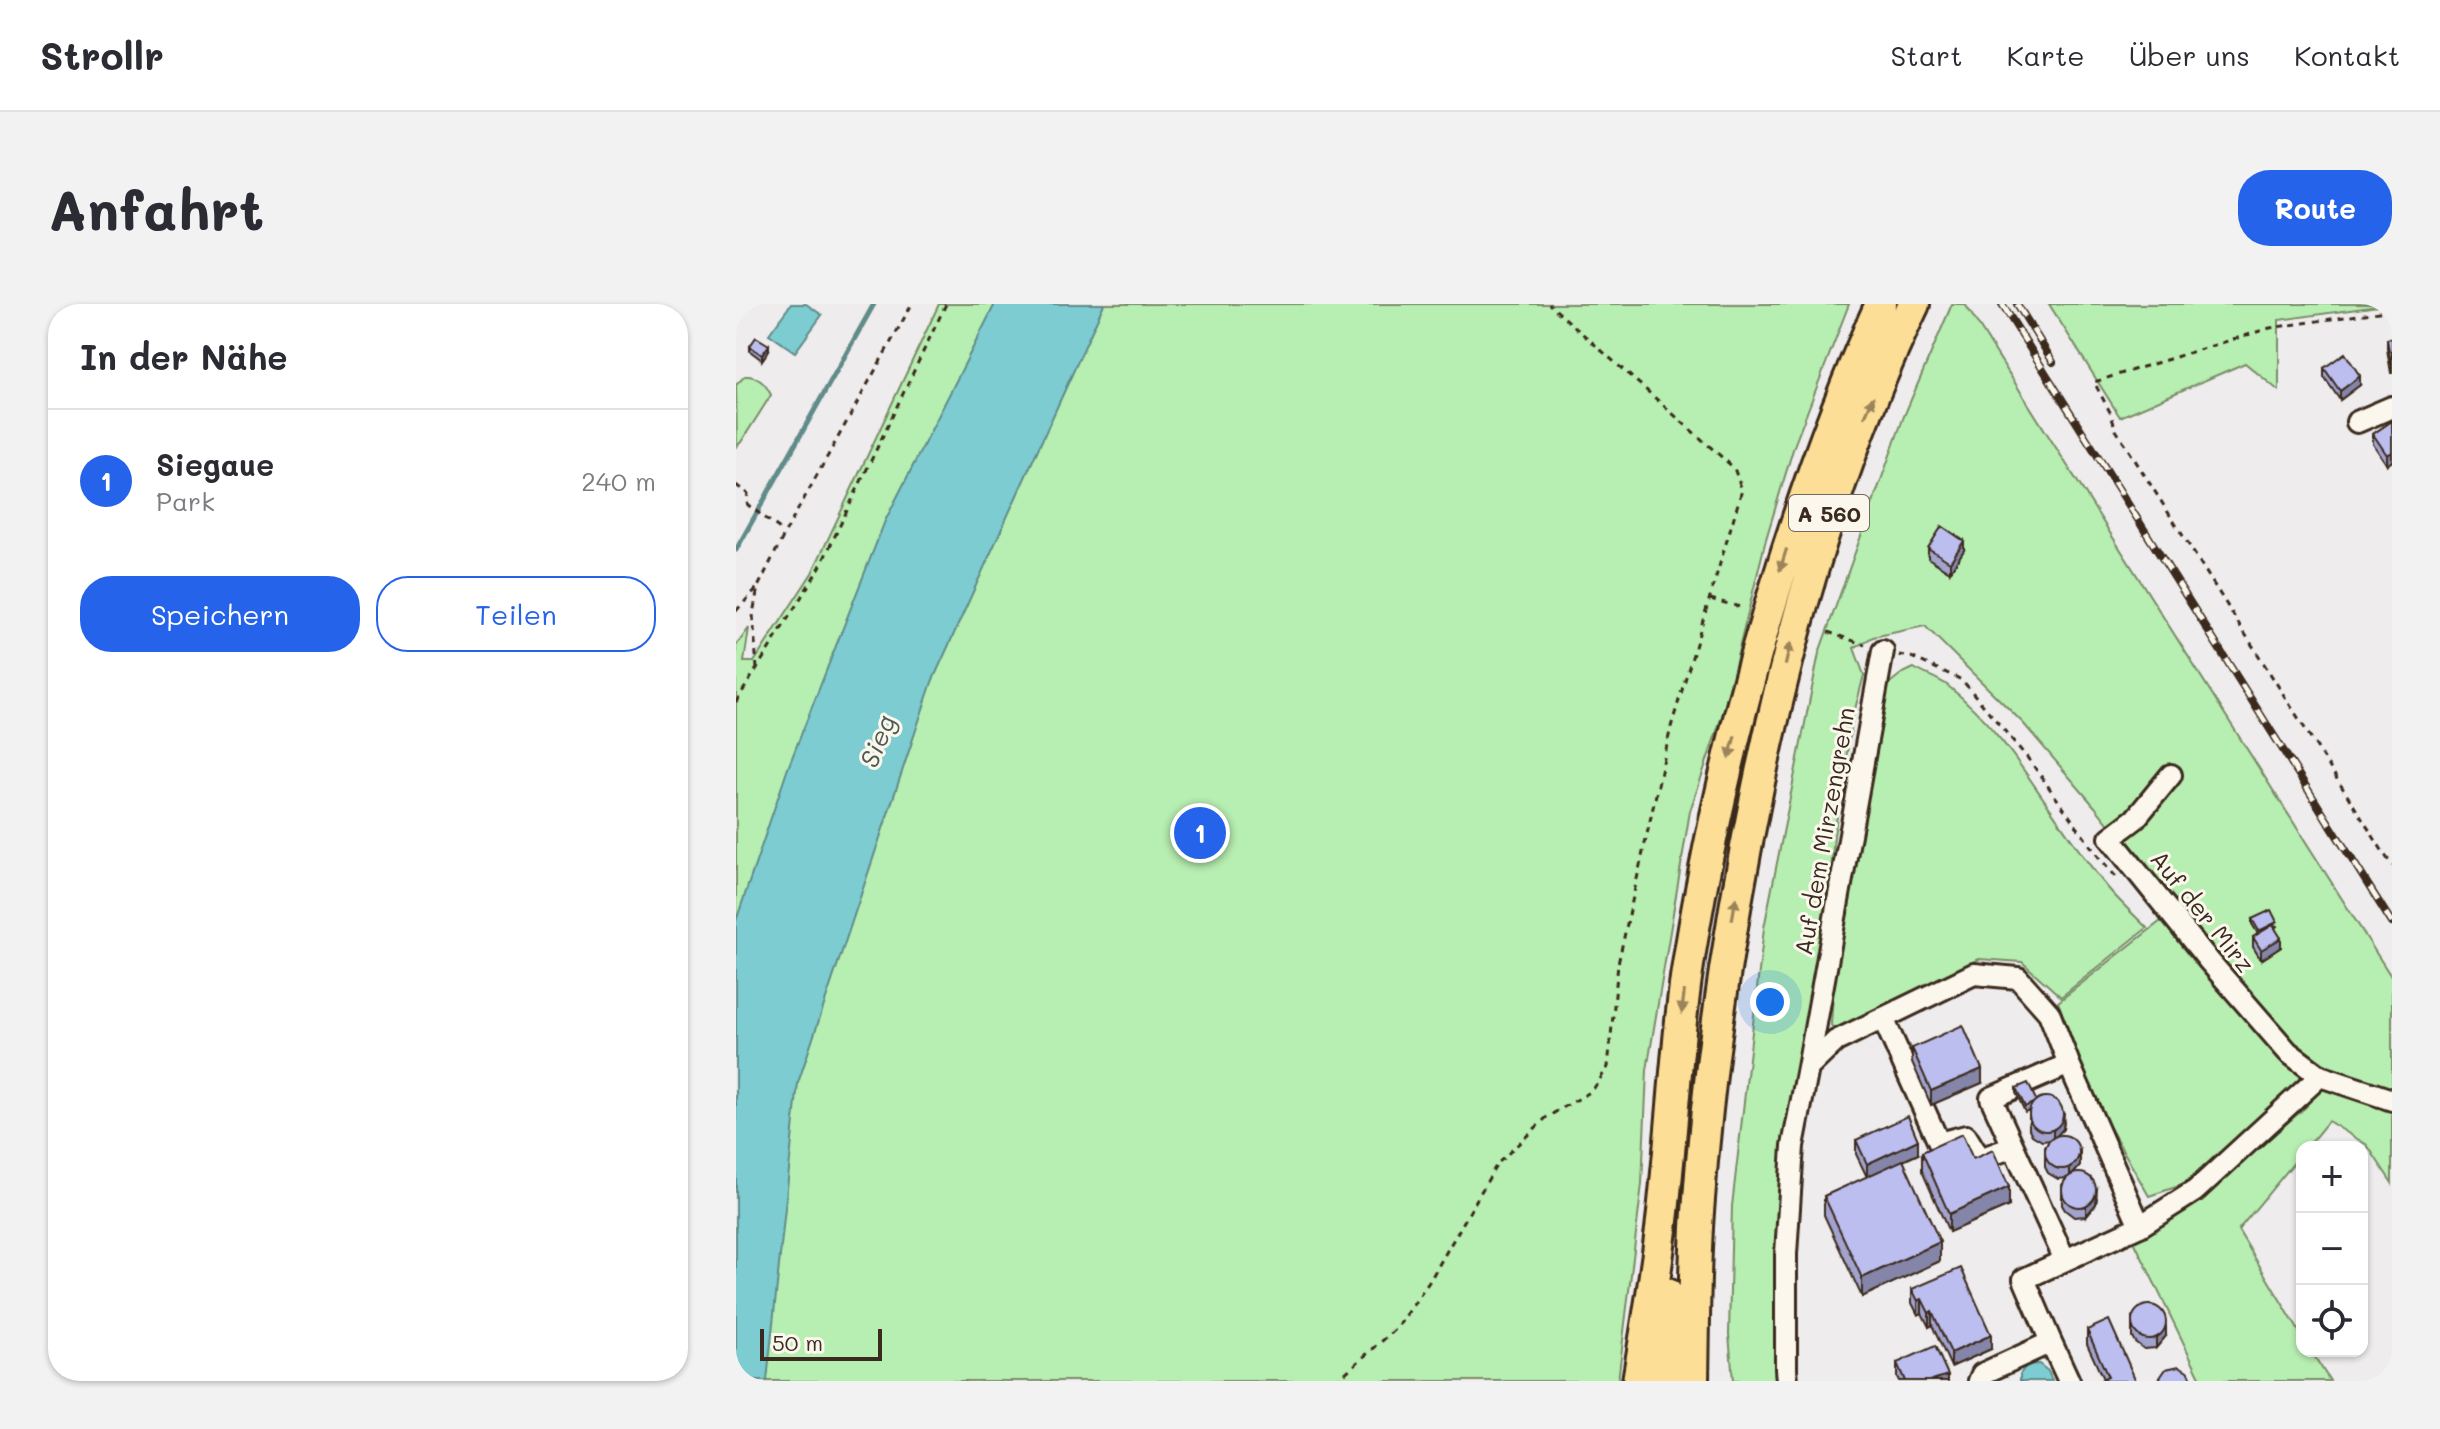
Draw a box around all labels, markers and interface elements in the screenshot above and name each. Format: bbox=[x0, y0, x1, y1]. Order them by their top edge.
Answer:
text: Strollr bbox=[40, 30, 164, 80]
text: Start bbox=[1891, 37, 1962, 73]
text: Karte bbox=[2006, 37, 2085, 73]
text: Über uns bbox=[2129, 37, 2250, 73]
text: Kontakt bbox=[2294, 37, 2400, 73]
button: Route bbox=[2238, 170, 2392, 246]
text: Anfahrt bbox=[48, 172, 264, 245]
text: In der Nähe bbox=[80, 334, 288, 379]
one-way arrow bbox=[1862, 395, 1875, 419]
text: Siegaue bbox=[156, 444, 274, 484]
text: 1 bbox=[100, 464, 112, 498]
text: 240 m bbox=[581, 464, 656, 498]
text: Park bbox=[156, 484, 215, 518]
road number: A 560 bbox=[1789, 495, 1869, 531]
one-way arrow bbox=[1776, 548, 1789, 572]
button: Speichern bbox=[80, 576, 360, 652]
button: Teilen bbox=[376, 576, 656, 652]
one-way arrow bbox=[1783, 642, 1795, 667]
street label: Auf dem Mirzengrehn bbox=[1787, 705, 1861, 957]
water label: Sieg bbox=[851, 710, 903, 772]
one-way arrow bbox=[1725, 734, 1737, 759]
pin: 1 bbox=[1174, 803, 1226, 863]
street label: Auf der Mirz bbox=[2144, 844, 2262, 978]
one-way arrow bbox=[1728, 896, 1741, 921]
your location bbox=[1750, 982, 1790, 1022]
one-way arrow bbox=[1677, 990, 1690, 1015]
map controls bbox=[2296, 1141, 2368, 1357]
button: + bbox=[2296, 1141, 2368, 1213]
button: − bbox=[2296, 1213, 2368, 1285]
button: locate bbox=[2296, 1285, 2368, 1357]
scale bar bbox=[760, 1325, 882, 1361]
text: 50 m bbox=[772, 1328, 823, 1357]

